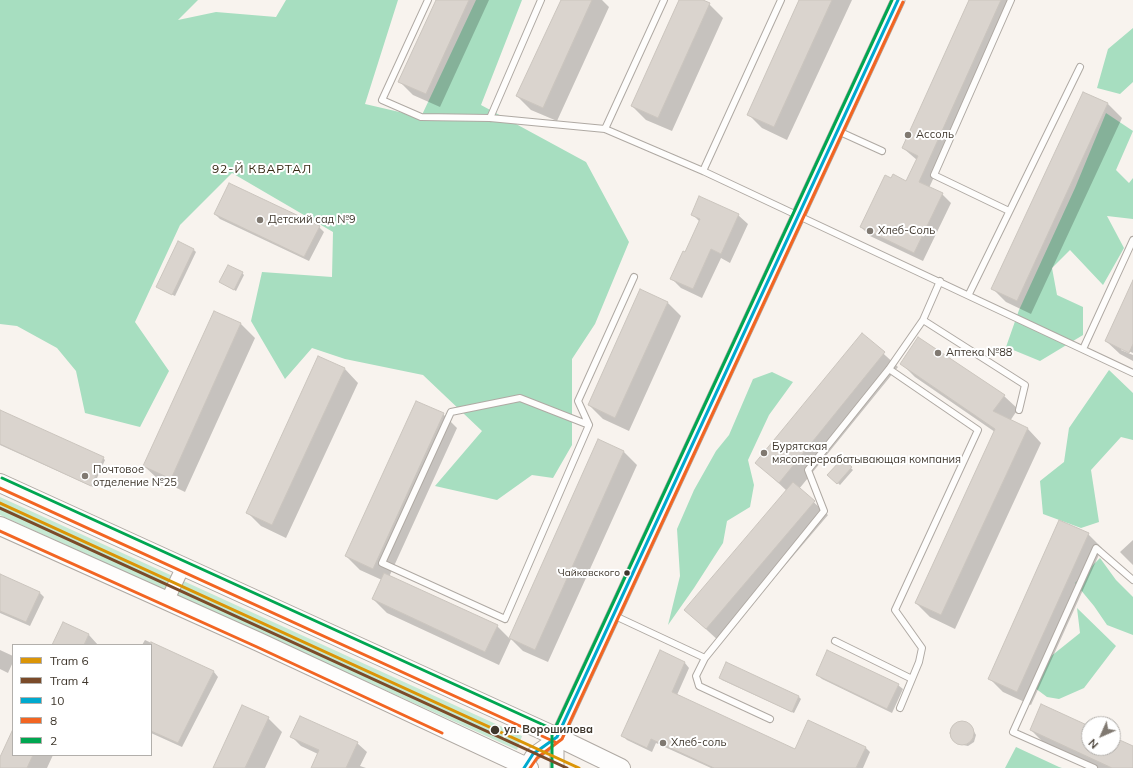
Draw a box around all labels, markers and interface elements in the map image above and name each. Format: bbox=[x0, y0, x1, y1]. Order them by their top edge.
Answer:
place label: Ассоль bbox=[916, 128, 954, 142]
marker: Ассоль bbox=[903, 130, 913, 140]
district label: 92-Й КВАРТАЛ bbox=[212, 162, 312, 176]
place label: Детский сад №9 bbox=[268, 213, 356, 227]
marker: Детский сад №9 bbox=[255, 215, 265, 225]
place label: Хлеб-Соль bbox=[878, 224, 935, 238]
marker: Хлеб-Соль bbox=[865, 226, 875, 236]
place label: Аптека №88 bbox=[946, 346, 1012, 360]
marker: Аптека №88 bbox=[933, 348, 943, 358]
place label: Бурятская мясоперерабатывающая компания bbox=[772, 440, 961, 466]
marker: Бурятская мясоперерабатывающая компания bbox=[759, 448, 769, 458]
place label: Почтовое отделение №25 bbox=[93, 463, 177, 489]
marker: Почтовое отделение №25 bbox=[80, 471, 90, 481]
place label: Чайковского bbox=[558, 567, 620, 579]
marker: Чайковского bbox=[622, 568, 632, 578]
legend bbox=[12, 644, 152, 756]
text: Tram 6 bbox=[50, 653, 89, 668]
text: Tram 4 bbox=[50, 673, 89, 688]
text: 10 bbox=[50, 693, 64, 708]
text: 8 bbox=[50, 713, 57, 728]
north arrow bbox=[1081, 716, 1121, 756]
place label: ул. Ворошилова bbox=[504, 723, 593, 737]
marker: ул. Ворошилова bbox=[489, 724, 501, 736]
text: 2 bbox=[50, 733, 57, 748]
place label: Хлеб-соль bbox=[671, 736, 726, 750]
text: N bbox=[1085, 736, 1101, 752]
marker: Хлеб-соль bbox=[658, 738, 668, 748]

